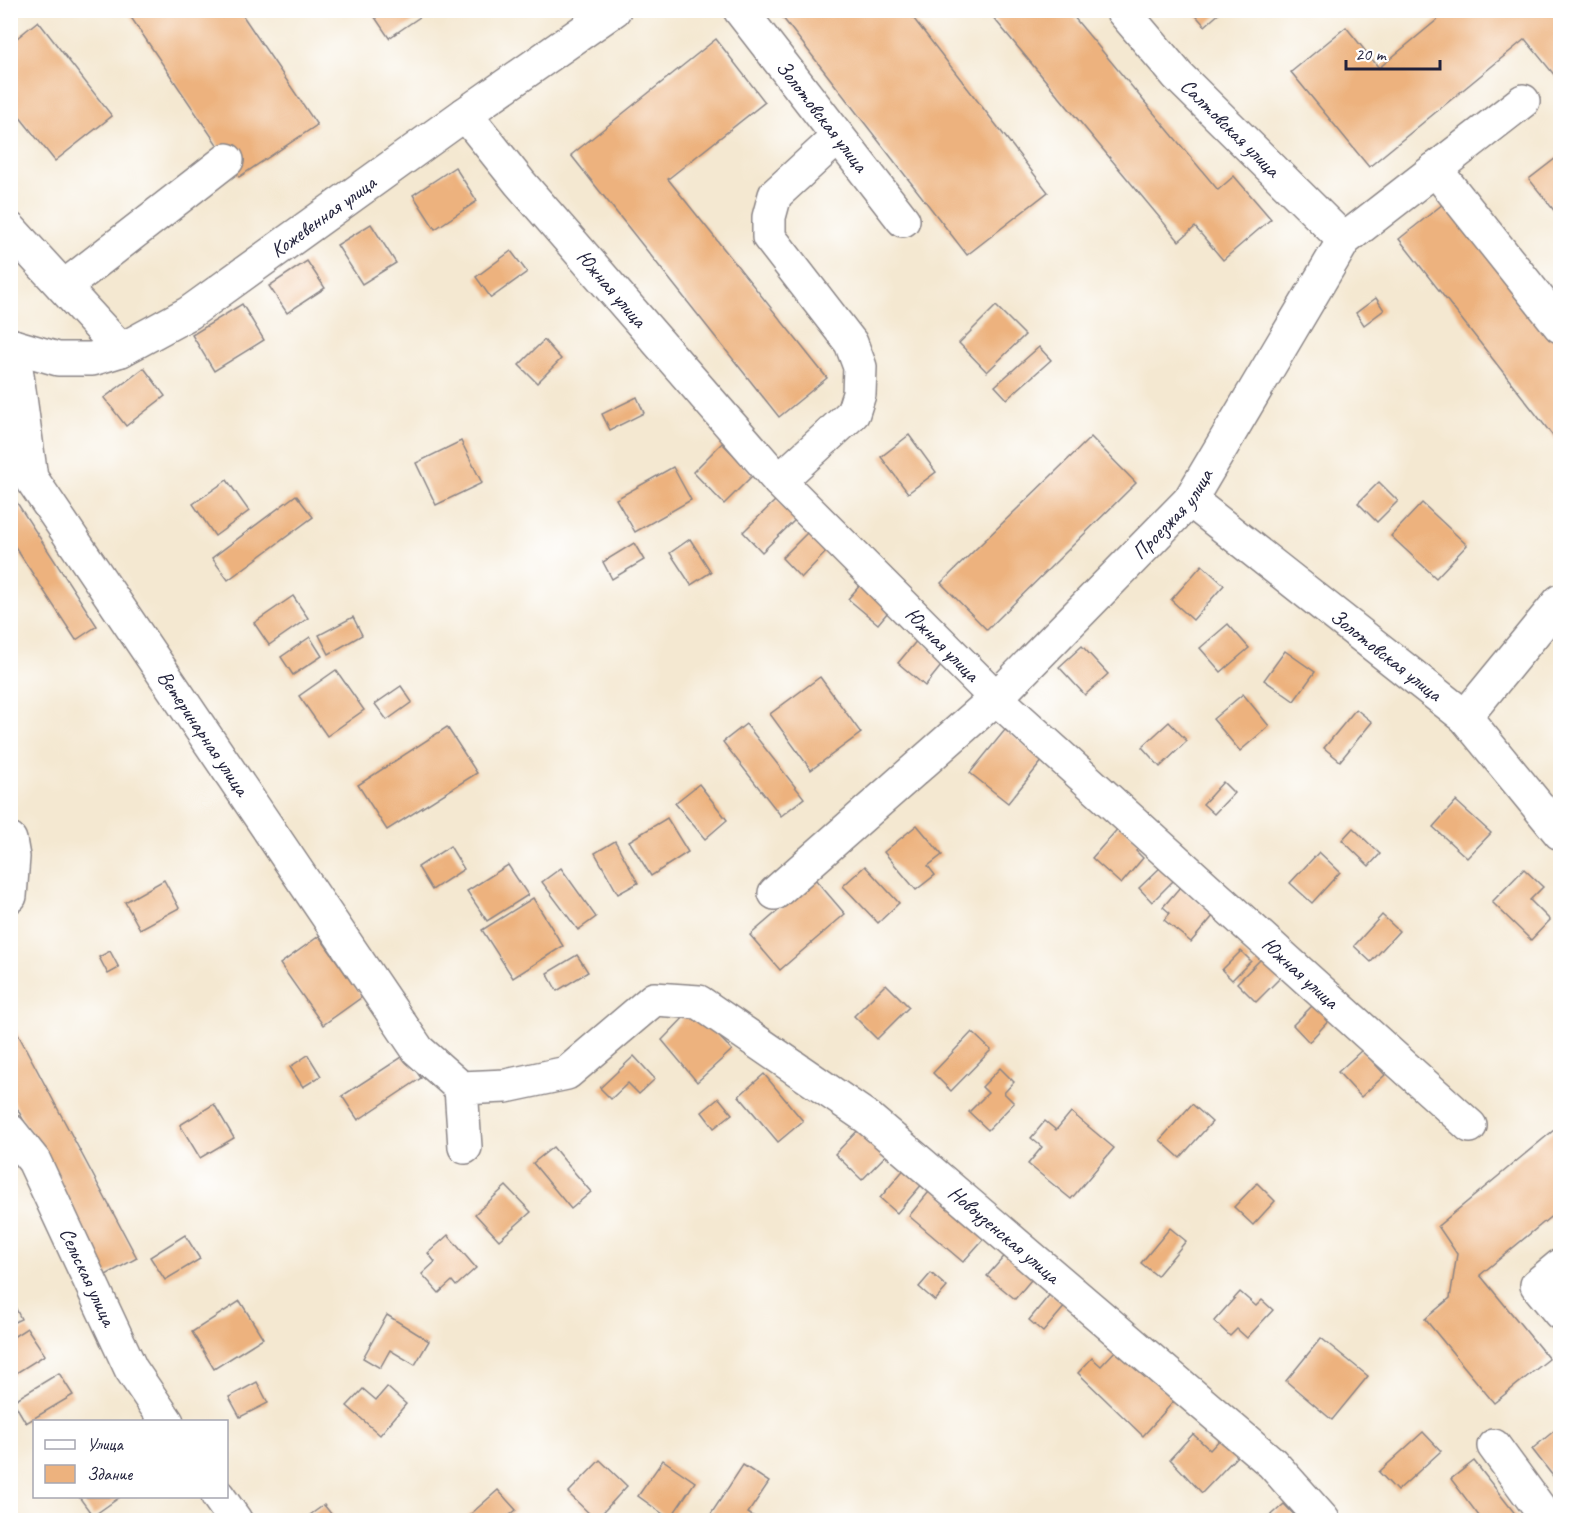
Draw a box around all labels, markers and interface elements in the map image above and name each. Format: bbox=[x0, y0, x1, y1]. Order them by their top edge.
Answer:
scale bar bbox=[1346, 33, 1440, 71]
text: 20 m bbox=[1355, 43, 1388, 65]
street label: Золотовская улица bbox=[771, 55, 875, 178]
street label: Салтовская улица bbox=[1175, 73, 1287, 184]
street label: Кожевенная улица bbox=[265, 169, 382, 263]
street label: Южная улица bbox=[571, 244, 654, 334]
street label: Проезжая улица bbox=[1126, 463, 1219, 565]
street label: Южная улица bbox=[900, 602, 986, 688]
street label: Золотовская улица bbox=[1325, 603, 1448, 708]
street label: Ветеринарная улица bbox=[152, 665, 256, 803]
street label: Южная улица bbox=[1257, 932, 1345, 1015]
street label: Новоузенская улица bbox=[943, 1179, 1067, 1291]
street label: Сельская улица bbox=[54, 1223, 123, 1332]
legend bbox=[33, 1420, 228, 1498]
text: Улица bbox=[87, 1433, 124, 1455]
text: Здание bbox=[87, 1463, 133, 1485]

